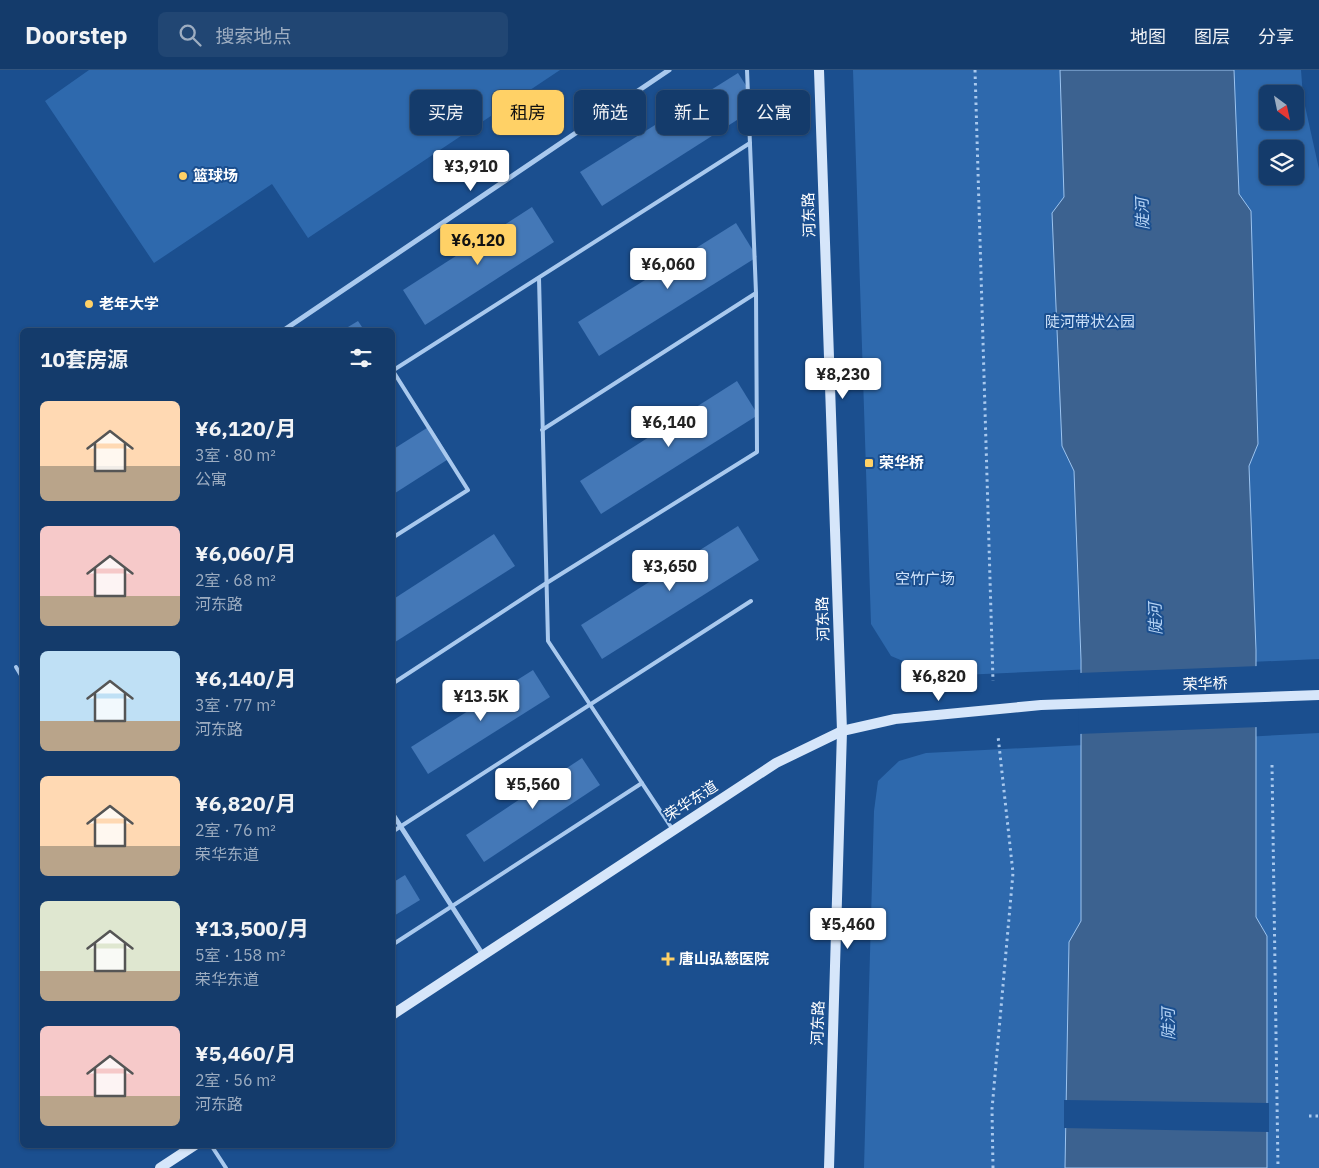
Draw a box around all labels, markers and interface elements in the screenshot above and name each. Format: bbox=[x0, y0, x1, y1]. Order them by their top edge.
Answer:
search box bbox=[158, 12, 508, 57]
text: Doorstep bbox=[25, 19, 128, 51]
icon: search bbox=[176, 21, 204, 49]
text: 搜索地点 bbox=[216, 24, 292, 48]
text: 地图 bbox=[1130, 25, 1166, 48]
text: 图层 bbox=[1194, 25, 1230, 48]
text: 分享 bbox=[1258, 25, 1294, 48]
north arrow bbox=[1259, 85, 1304, 130]
map controls bbox=[1259, 85, 1304, 185]
chip: 买房 bbox=[410, 90, 482, 135]
chip: 租房 bbox=[492, 90, 564, 135]
chip: 筛选 bbox=[574, 90, 646, 135]
chip: 新上 bbox=[656, 90, 728, 135]
chip: 公寓 bbox=[738, 90, 810, 135]
button: layers bbox=[1259, 140, 1304, 185]
pin: ¥3,910 bbox=[430, 150, 512, 192]
text: ¥3,910 bbox=[444, 156, 498, 176]
place label: 篮球场 bbox=[193, 166, 238, 185]
marker: 篮球场 bbox=[177, 170, 189, 182]
street label: 河东路 bbox=[798, 192, 819, 238]
water label: 陡河 bbox=[1131, 195, 1153, 230]
pin: ¥6,120 bbox=[437, 224, 519, 266]
text: ¥6,120 bbox=[451, 230, 505, 250]
pin: ¥6,060 bbox=[627, 248, 709, 290]
text: ¥6,060 bbox=[641, 254, 695, 274]
place label: 老年大学 bbox=[99, 294, 159, 313]
marker: 老年大学 bbox=[83, 298, 95, 310]
park label: 陡河带状公园 bbox=[1045, 312, 1135, 331]
icon: filters bbox=[347, 344, 375, 372]
text: 10套房源 bbox=[40, 345, 128, 373]
pin: ¥8,230 bbox=[802, 358, 884, 400]
text: ¥8,230 bbox=[816, 364, 870, 384]
pin: ¥6,140 bbox=[628, 406, 710, 448]
text: ¥6,140 bbox=[642, 412, 696, 432]
text: ¥6,120/月 bbox=[195, 414, 296, 442]
icon: home bbox=[80, 421, 140, 481]
text: 3室 · 80 m² bbox=[195, 445, 276, 465]
place label: 荣华桥 bbox=[879, 453, 924, 472]
marker: 荣华桥 bbox=[863, 457, 875, 469]
text: 公寓 bbox=[195, 469, 227, 489]
text: ¥6,060/月 bbox=[195, 539, 296, 567]
icon: home bbox=[80, 546, 140, 606]
pin: ¥3,650 bbox=[629, 550, 711, 592]
text: ¥3,650 bbox=[643, 556, 697, 576]
park label: 空竹广场 bbox=[895, 569, 955, 588]
text: 2室 · 68 m² bbox=[195, 570, 276, 590]
text: 河东路 bbox=[195, 594, 243, 614]
street label: 河东路 bbox=[812, 596, 833, 642]
water label: 陡河 bbox=[1144, 600, 1166, 635]
pin: ¥6,820 bbox=[898, 660, 980, 702]
text: ¥6,140/月 bbox=[195, 664, 296, 692]
text: ¥6,820 bbox=[912, 666, 966, 686]
icon: home bbox=[80, 671, 140, 731]
street label: 荣华桥 bbox=[1182, 673, 1228, 694]
pin: ¥13.5K bbox=[440, 680, 522, 722]
text: ¥13.5K bbox=[453, 686, 509, 706]
text: 3室 · 77 m² bbox=[195, 695, 276, 715]
text: 河东路 bbox=[195, 719, 243, 739]
pin: ¥5,560 bbox=[492, 768, 574, 810]
text: ¥5,560 bbox=[506, 774, 560, 794]
street label: 荣华东道 bbox=[660, 776, 721, 825]
text: ¥6,820/月 bbox=[195, 789, 296, 817]
icon: home bbox=[80, 796, 140, 856]
text: 2室 · 76 m² bbox=[195, 820, 276, 840]
text: 荣华东道 bbox=[195, 844, 259, 864]
pin: ¥5,460 bbox=[807, 908, 889, 950]
text: ¥13,500/月 bbox=[195, 914, 309, 942]
text: ¥5,460 bbox=[821, 914, 875, 934]
icon: home bbox=[80, 921, 140, 981]
text: 5室 · 158 m² bbox=[195, 945, 285, 965]
place label: 唐山弘慈医院 bbox=[679, 949, 769, 968]
marker: 唐山弘慈医院 bbox=[661, 952, 675, 966]
text: 荣华东道 bbox=[195, 969, 259, 989]
street label: 河东路 bbox=[807, 1000, 828, 1046]
water label: 陡河 bbox=[1158, 1005, 1178, 1040]
text: ¥5,460/月 bbox=[195, 1039, 296, 1067]
icon: home bbox=[80, 1046, 140, 1106]
text: 2室 · 56 m² bbox=[195, 1070, 276, 1090]
text: 河东路 bbox=[195, 1094, 243, 1114]

